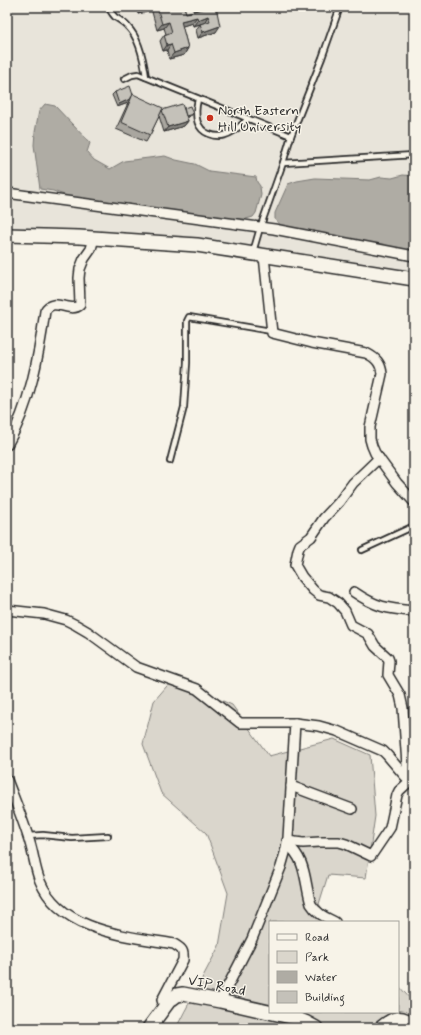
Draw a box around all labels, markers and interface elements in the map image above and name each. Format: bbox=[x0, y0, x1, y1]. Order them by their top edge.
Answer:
place label: North Eastern Hill University bbox=[218, 102, 301, 136]
marker: North Eastern Hill University bbox=[205, 113, 215, 123]
legend bbox=[269, 921, 399, 1013]
text: Road bbox=[305, 930, 329, 946]
text: Park bbox=[305, 950, 329, 966]
text: Water bbox=[305, 970, 337, 986]
street label: VIP Road bbox=[187, 972, 247, 1000]
text: Building bbox=[305, 990, 345, 1007]

